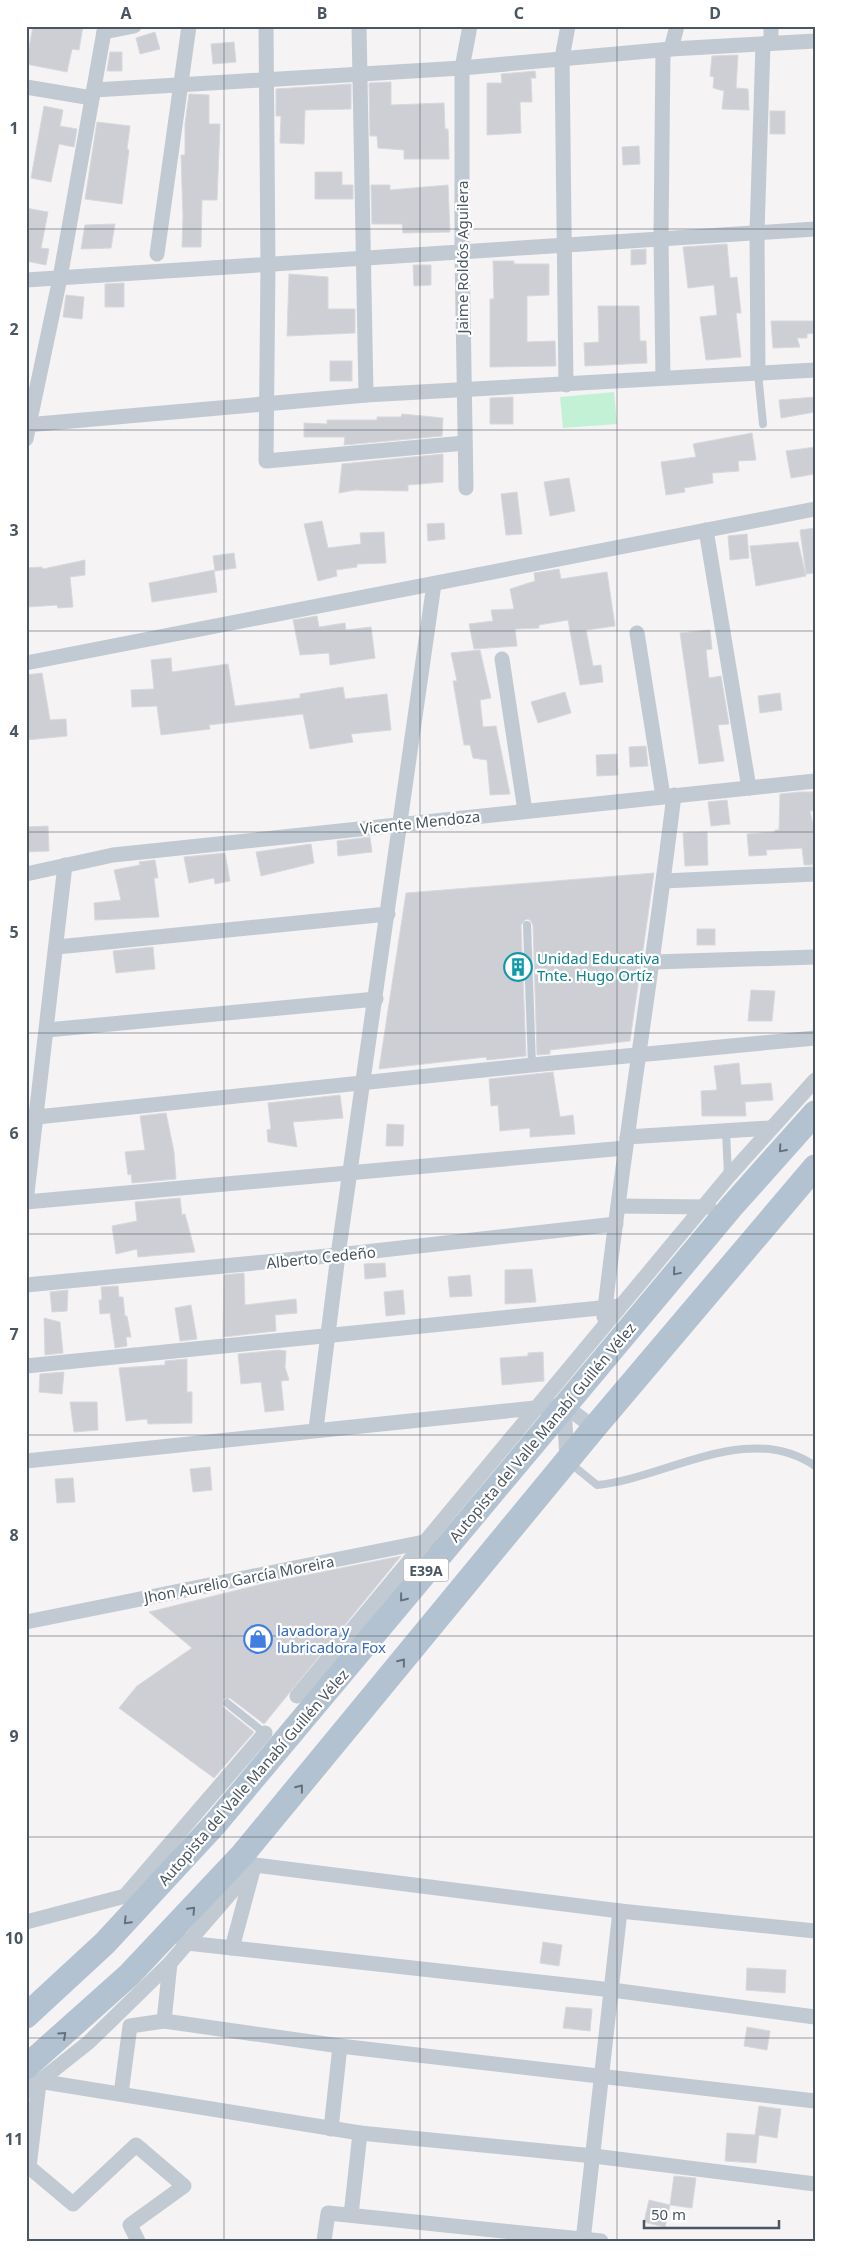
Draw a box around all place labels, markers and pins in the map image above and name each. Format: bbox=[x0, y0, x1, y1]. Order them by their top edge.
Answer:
place label: Unidad Educativa Tnte. Hugo Ortíz bbox=[537, 948, 660, 985]
building icon: Unidad Educativa Tnte. Hugo Ortíz bbox=[503, 952, 533, 982]
place label: lavadora y lubricadora Fox bbox=[277, 1620, 386, 1657]
shop icon: lavadora y lubricadora Fox bbox=[243, 1624, 273, 1654]

